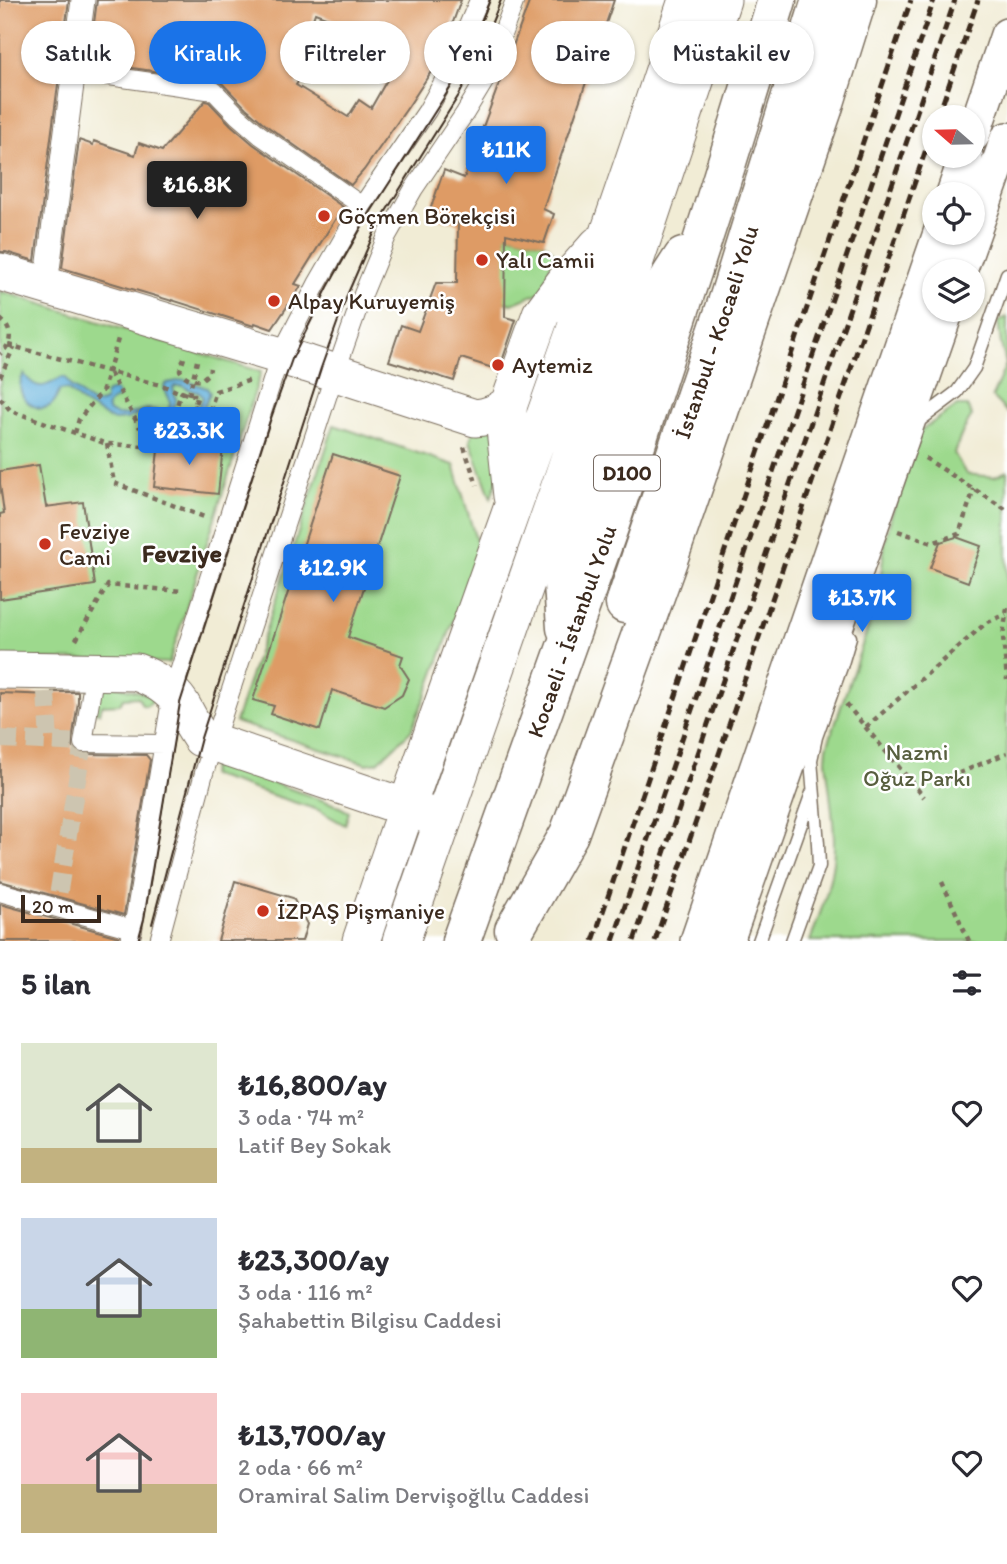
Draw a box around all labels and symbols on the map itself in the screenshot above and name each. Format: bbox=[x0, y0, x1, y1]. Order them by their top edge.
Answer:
north arrow bbox=[922, 105, 985, 168]
pin: ₺11K bbox=[465, 127, 547, 186]
pin: ₺16.8K bbox=[140, 162, 254, 221]
place label: Göçmen Börekçisi bbox=[338, 202, 516, 230]
marker: Göçmen Börekçisi bbox=[316, 208, 332, 224]
street label: İstanbul - Kocaeli Yolu bbox=[668, 221, 765, 442]
place label: Yalı Camii bbox=[496, 246, 595, 274]
marker: Yalı Camii bbox=[474, 252, 490, 268]
place label: Alpay Kuruyemiş bbox=[288, 287, 455, 315]
marker: Alpay Kuruyemiş bbox=[266, 293, 282, 309]
place label: Aytemiz bbox=[512, 351, 593, 379]
marker: Aytemiz bbox=[490, 357, 506, 373]
pin: ₺23.3K bbox=[132, 407, 246, 467]
road number: D100 bbox=[594, 456, 660, 490]
place label: Fevziye Cami bbox=[59, 517, 130, 571]
street label: Kocaeli - İstanbul Yolu bbox=[521, 521, 623, 741]
marker: Fevziye Cami bbox=[37, 536, 53, 552]
district label: Fevziye bbox=[142, 537, 222, 569]
pin: ₺12.9K bbox=[276, 544, 390, 604]
pin: ₺13.7K bbox=[805, 574, 919, 634]
park label: Nazmi Oğuz Parkı bbox=[863, 738, 971, 792]
scale bar bbox=[21, 892, 102, 924]
place label: İZPAŞ Pişmaniye bbox=[277, 897, 445, 925]
marker: İZPAŞ Pişmaniye bbox=[255, 903, 271, 919]

